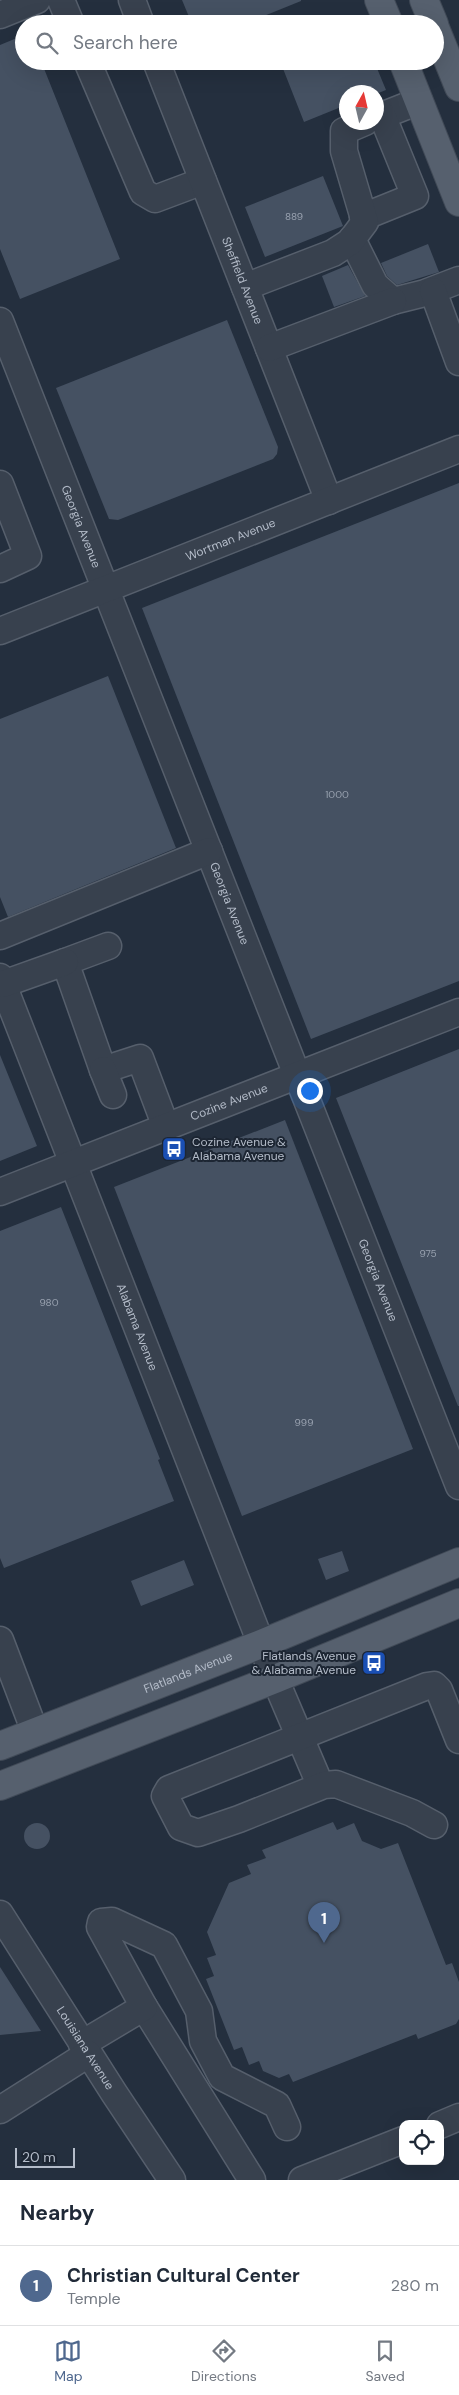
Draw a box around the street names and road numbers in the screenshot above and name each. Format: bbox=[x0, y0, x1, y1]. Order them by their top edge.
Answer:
street label: Sheffield Avenue bbox=[218, 235, 267, 327]
street label: Georgia Avenue bbox=[58, 483, 105, 570]
street label: Wortman Avenue bbox=[183, 514, 278, 565]
street label: Georgia Avenue bbox=[206, 860, 253, 947]
street label: Cozine Avenue bbox=[188, 1080, 270, 1125]
street label: Georgia Avenue bbox=[354, 1237, 401, 1324]
street label: Alabama Avenue bbox=[113, 1281, 162, 1373]
street label: Flatlands Avenue bbox=[141, 1648, 235, 1697]
street label: Louisiana Avenue bbox=[53, 2003, 118, 2093]

